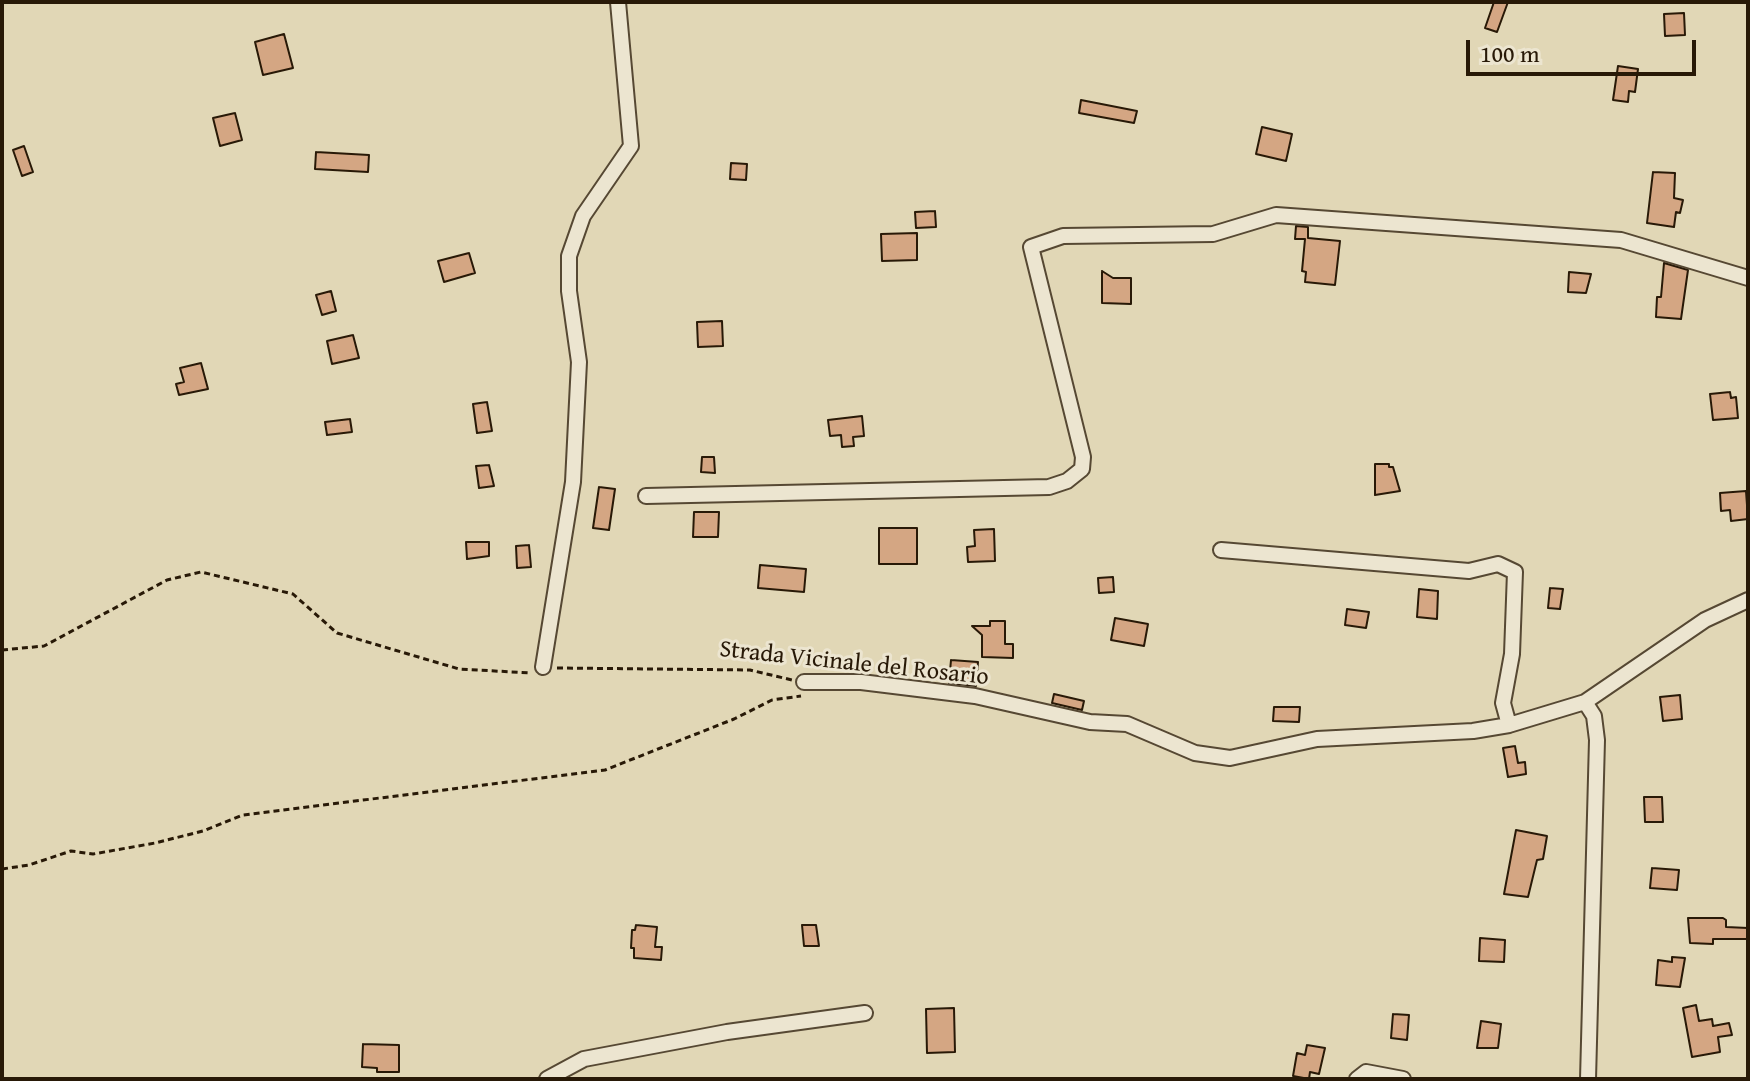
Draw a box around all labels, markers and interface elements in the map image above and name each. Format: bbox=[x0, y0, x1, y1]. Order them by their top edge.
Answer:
scale bar bbox=[1470, 24, 1700, 74]
text: 100 m bbox=[1480, 36, 1540, 71]
street label: Strada Vicinale del Rosario bbox=[718, 636, 990, 692]

